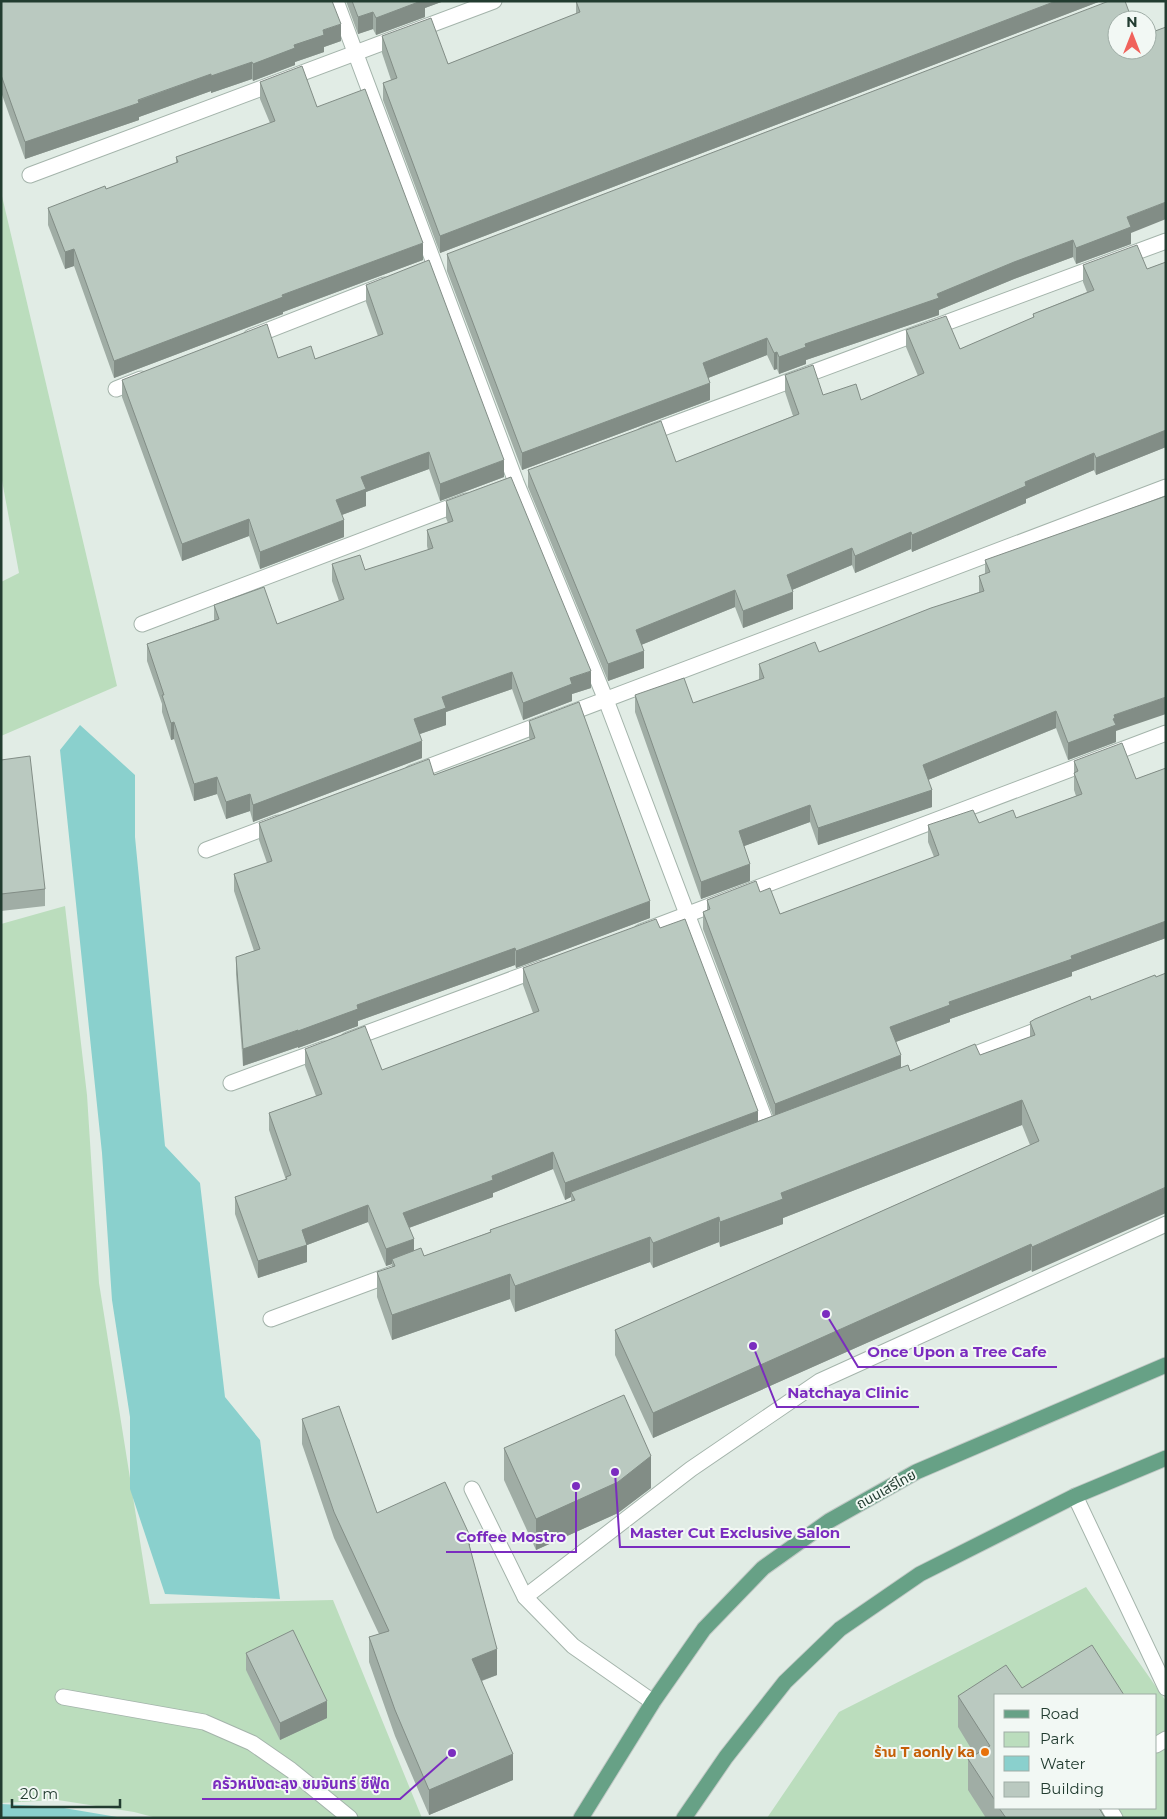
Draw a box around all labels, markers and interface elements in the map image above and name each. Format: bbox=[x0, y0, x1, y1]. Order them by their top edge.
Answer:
north arrow bbox=[1107, 10, 1157, 60]
text: N bbox=[1126, 13, 1138, 31]
callout: Once Upon a Tree Cafe bbox=[858, 1337, 1057, 1367]
text: Once Upon a Tree Cafe bbox=[867, 1342, 1047, 1361]
callout: Natchaya Clinic bbox=[777, 1377, 919, 1407]
text: Natchaya Clinic bbox=[787, 1383, 909, 1402]
street label: ถนนเสรีไทย bbox=[853, 1465, 919, 1513]
callout: Master Cut Exclusive Salon bbox=[620, 1517, 850, 1547]
callout: Coffee Mostro bbox=[446, 1522, 576, 1552]
text: Master Cut Exclusive Salon bbox=[630, 1523, 840, 1542]
text: Coffee Mostro bbox=[456, 1527, 566, 1546]
legend bbox=[994, 1694, 1157, 1809]
text: Road bbox=[1040, 1704, 1079, 1723]
text: Park bbox=[1040, 1729, 1074, 1748]
place label: ร้าน T aonly ka bbox=[874, 1743, 975, 1761]
marker: ร้าน T aonly ka bbox=[979, 1746, 991, 1758]
text: Water bbox=[1040, 1754, 1086, 1773]
callout: ครัวหนังตะลุง ชมจันทร์ ซีฟู๊ด bbox=[202, 1769, 400, 1799]
text: ครัวหนังตะลุง ชมจันทร์ ซีฟู๊ด bbox=[212, 1774, 390, 1794]
scale bar bbox=[12, 1776, 120, 1808]
text: Building bbox=[1040, 1779, 1104, 1798]
text: 20 m bbox=[20, 1784, 58, 1803]

